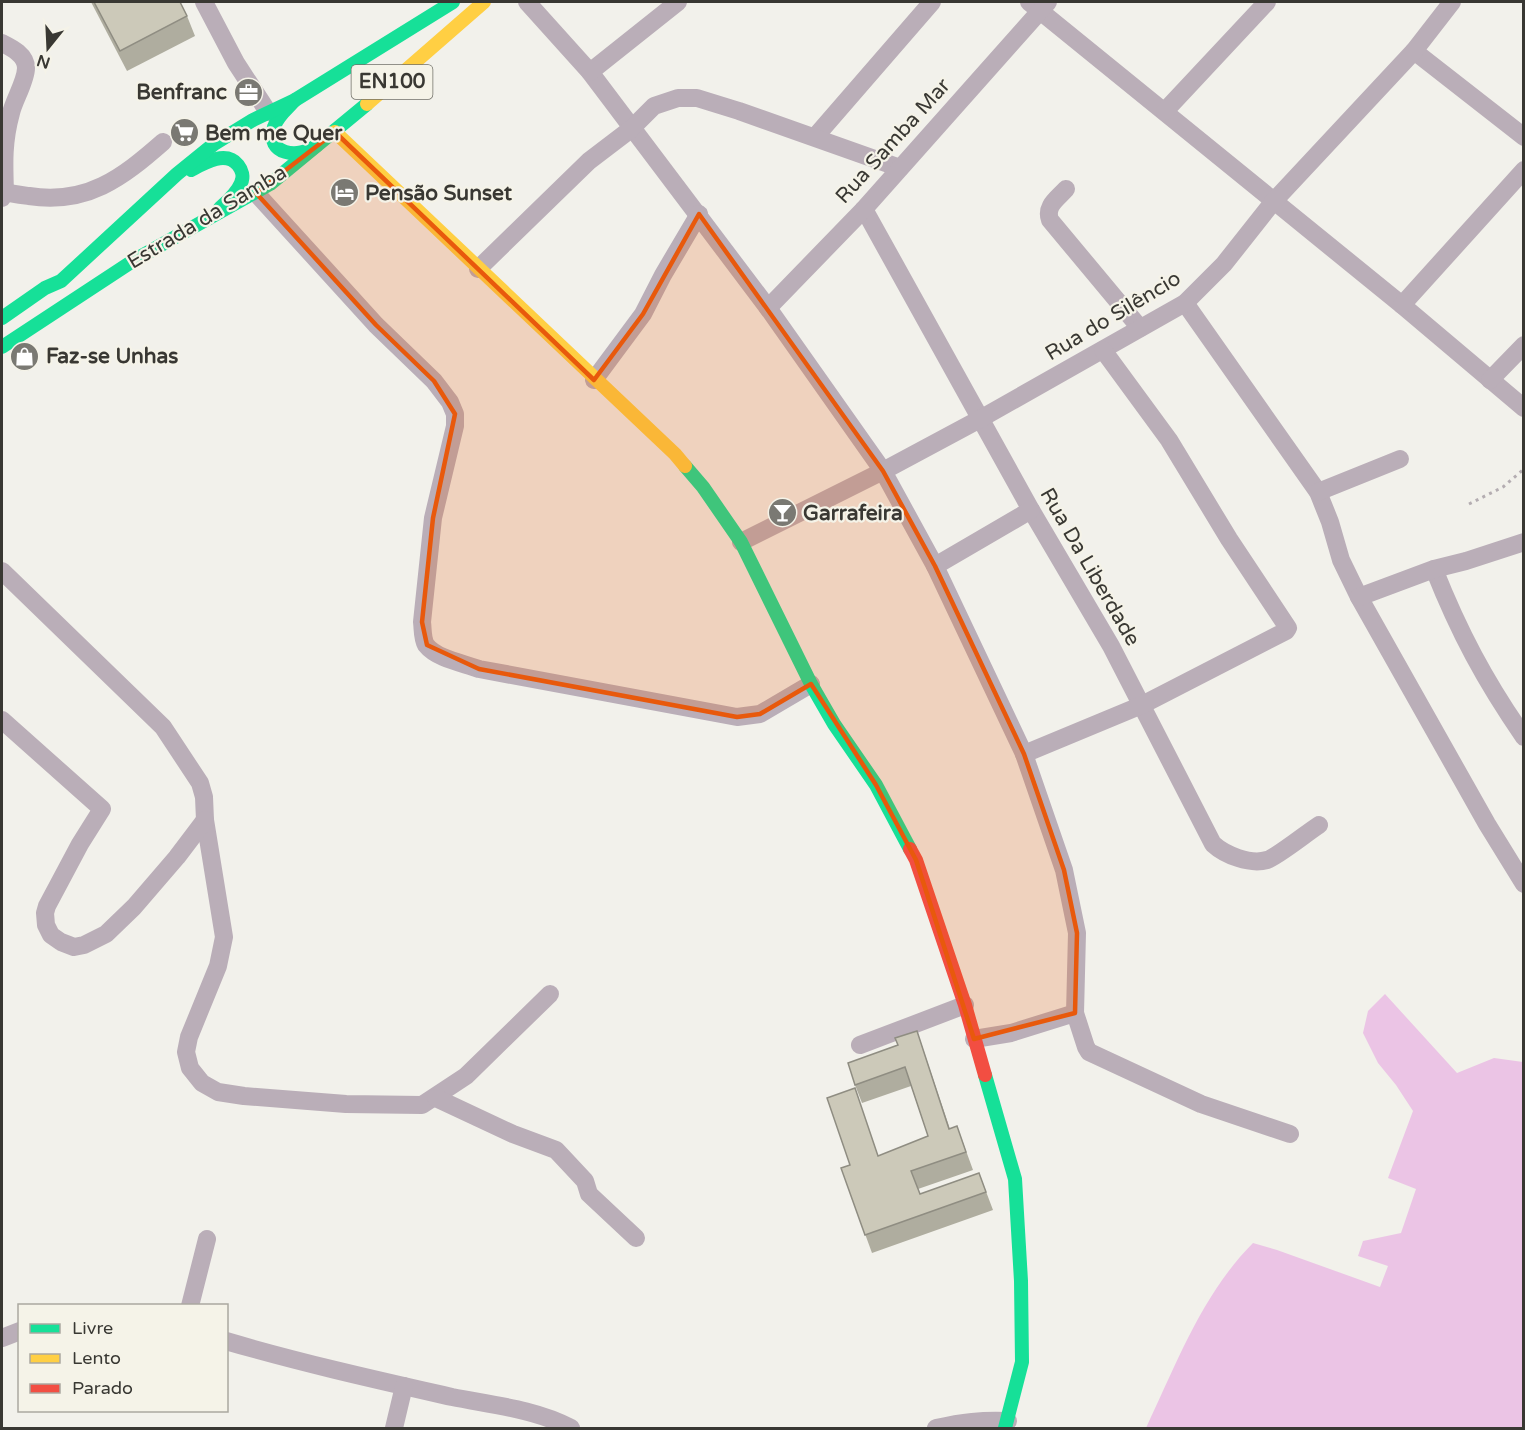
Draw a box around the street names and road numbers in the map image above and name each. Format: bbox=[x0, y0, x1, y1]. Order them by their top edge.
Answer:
road number: EN100 bbox=[352, 65, 432, 99]
street label: Rua Samba Mar bbox=[830, 73, 956, 209]
street label: Estrada da Samba bbox=[123, 160, 291, 274]
street label: Rua do Silêncio bbox=[1041, 266, 1185, 366]
street label: Rua Da Liberdade bbox=[1035, 484, 1145, 651]

